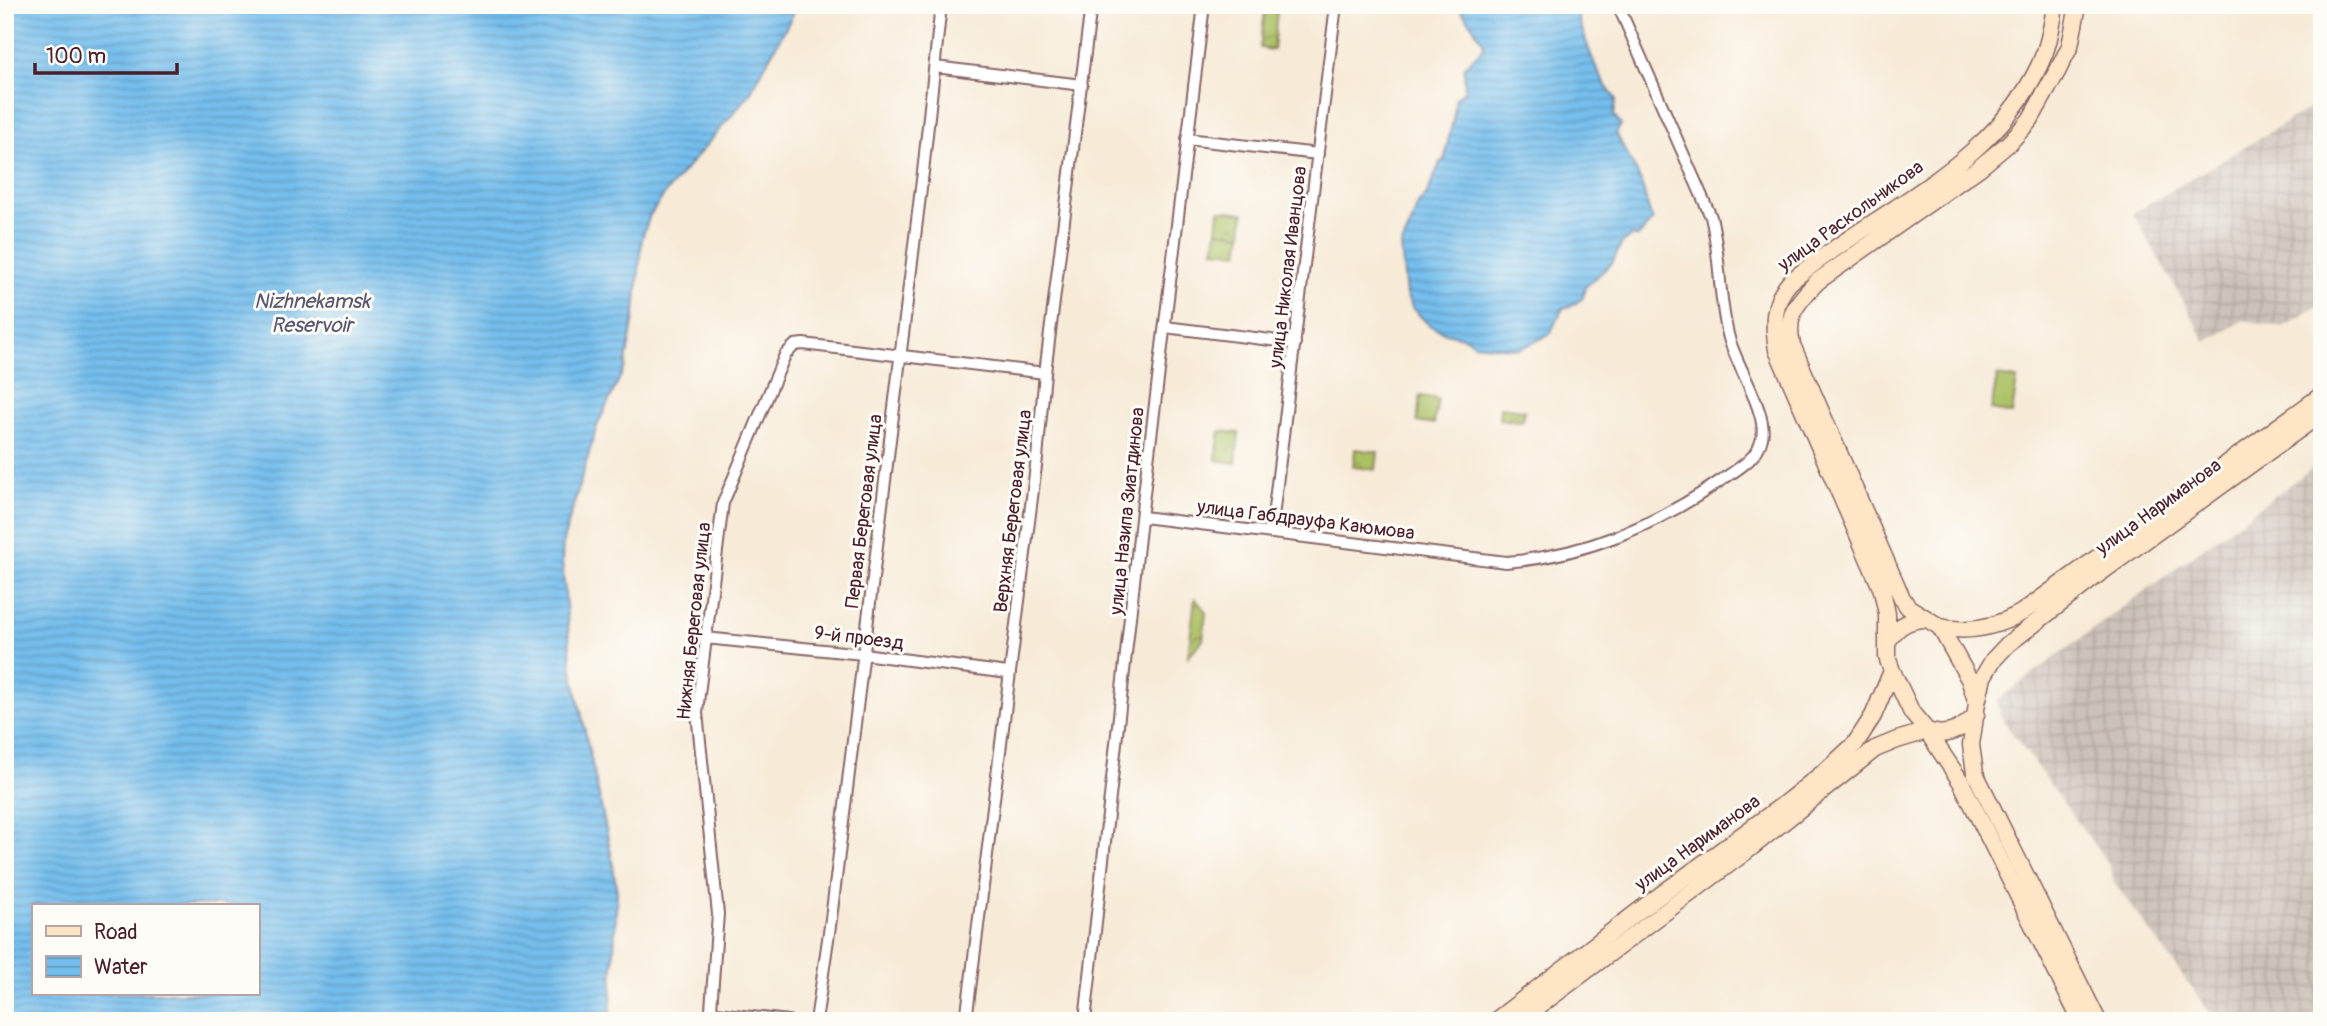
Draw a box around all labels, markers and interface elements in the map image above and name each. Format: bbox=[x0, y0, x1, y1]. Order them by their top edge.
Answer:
scale bar bbox=[35, 32, 177, 76]
text: 100 m bbox=[46, 43, 106, 70]
street label: улица Раскольникова bbox=[1772, 155, 1928, 277]
street label: улица Николая Иванцова bbox=[1264, 165, 1312, 370]
water label: Nizhnekamsk Reservoir bbox=[254, 288, 372, 339]
street label: улица Назипа Зиатдинова bbox=[1104, 406, 1150, 617]
street label: Верхняя Береговая улица bbox=[989, 408, 1037, 614]
street label: Первая Береговая улица bbox=[840, 413, 888, 610]
street label: улица Нариманова bbox=[2090, 453, 2226, 561]
street label: улица Габдрауфа Каюмова bbox=[1195, 495, 1416, 545]
street label: Нижняя Береговая улица bbox=[672, 521, 716, 721]
street label: 9-й проезд bbox=[813, 621, 906, 655]
street label: улица Нариманова bbox=[1629, 789, 1765, 897]
legend bbox=[32, 904, 259, 995]
text: Road bbox=[94, 919, 138, 946]
text: Water bbox=[94, 954, 148, 981]

